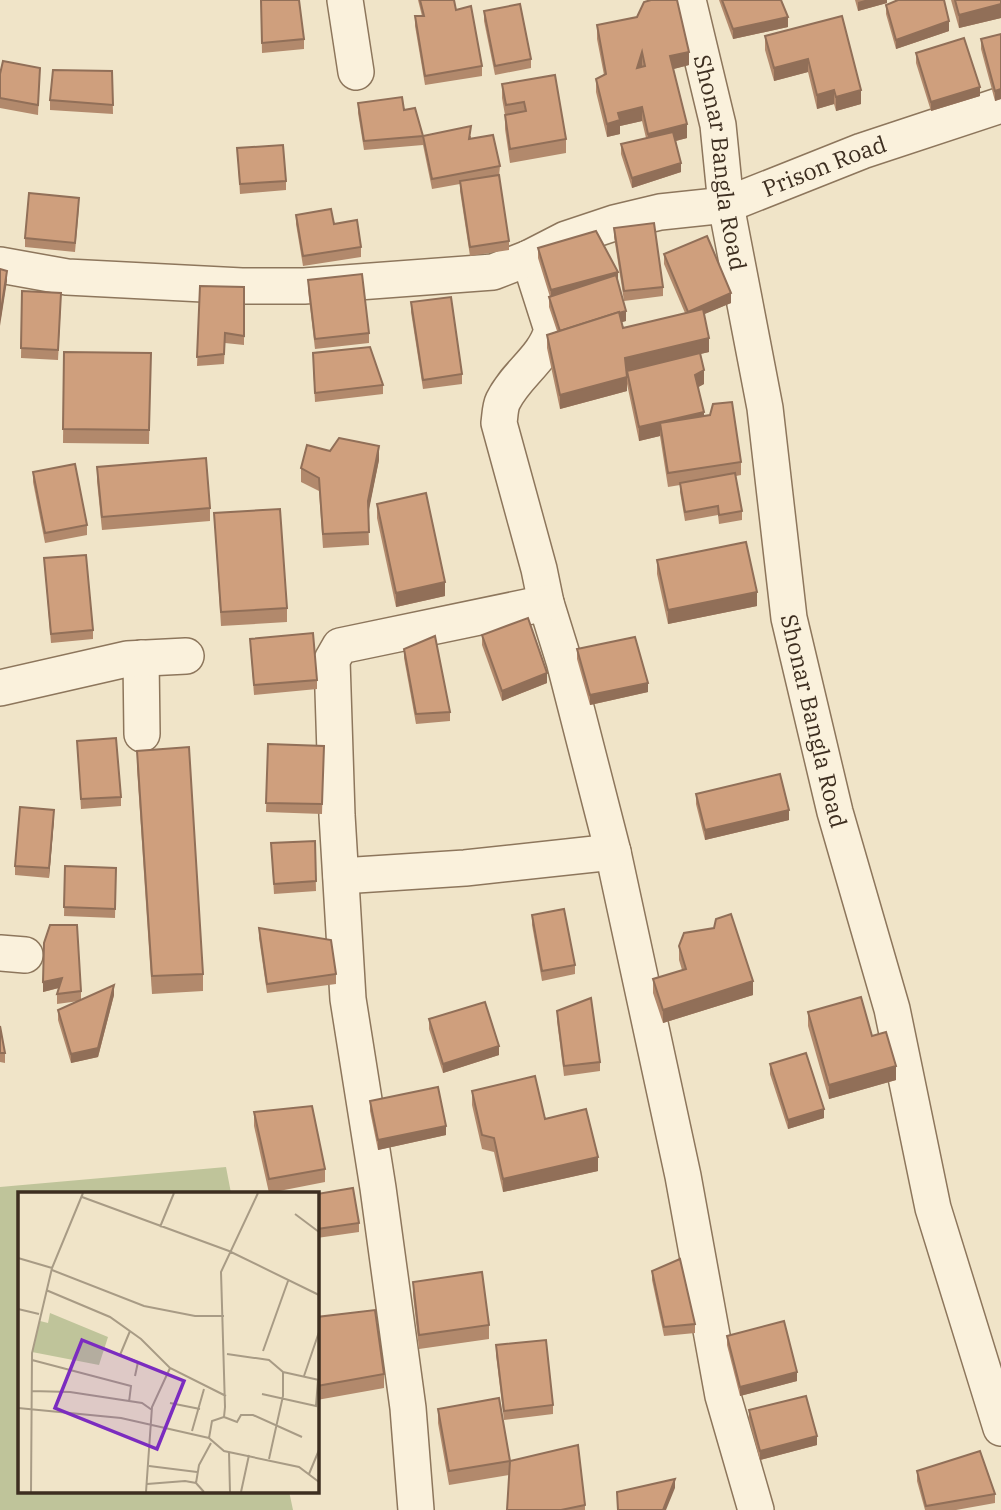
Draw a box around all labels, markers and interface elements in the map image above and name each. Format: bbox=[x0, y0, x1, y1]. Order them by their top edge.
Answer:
street label: Shonar Bangla Road bbox=[688, 51, 754, 273]
street label: Prison Road bbox=[758, 128, 890, 203]
street label: Shonar Bangla Road bbox=[775, 611, 855, 831]
inset map bbox=[18, 1192, 318, 1492]

